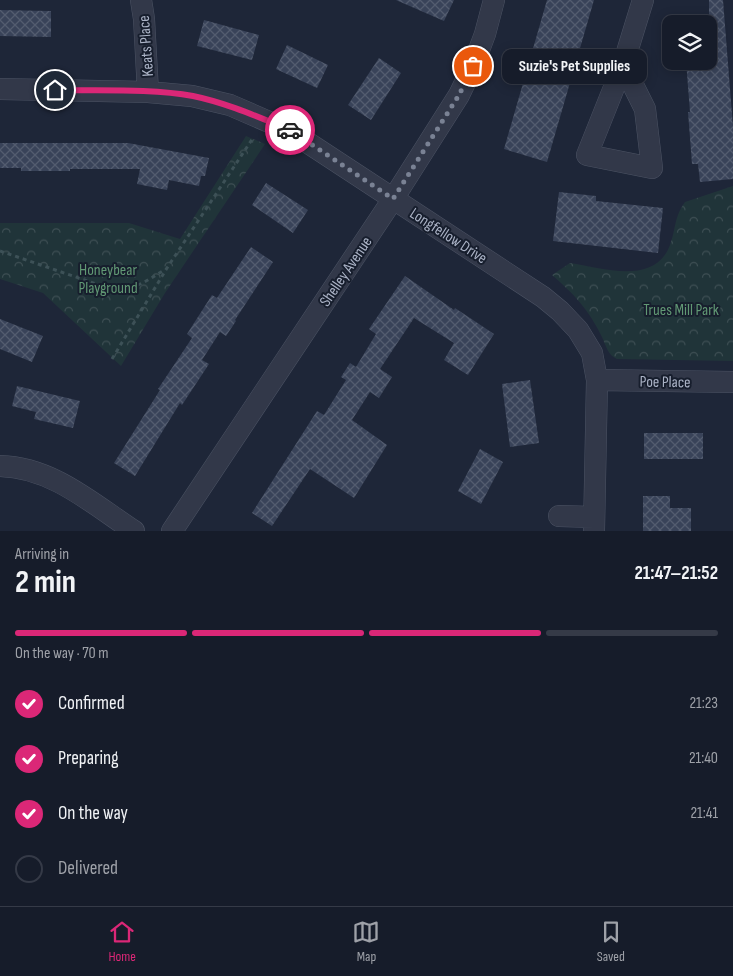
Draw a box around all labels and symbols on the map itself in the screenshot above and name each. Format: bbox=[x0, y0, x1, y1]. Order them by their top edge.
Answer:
street label: Keats Place bbox=[135, 15, 158, 77]
pin bbox=[452, 45, 494, 87]
callout: Suzie's Pet Supplies bbox=[503, 48, 648, 84]
pin bbox=[34, 69, 76, 111]
courier bbox=[265, 105, 315, 155]
street label: Longfellow Drive bbox=[406, 204, 490, 268]
street label: Shelley Avenue bbox=[316, 233, 377, 310]
park label: Honeybear Playground bbox=[78, 261, 138, 298]
park label: Trues Mill Park bbox=[643, 301, 719, 320]
street label: Poe Place bbox=[639, 373, 691, 392]

